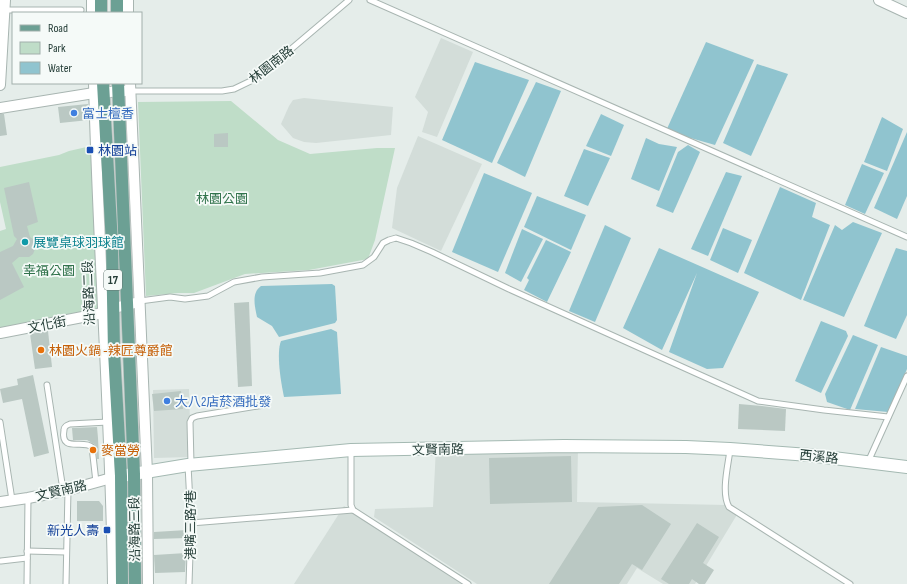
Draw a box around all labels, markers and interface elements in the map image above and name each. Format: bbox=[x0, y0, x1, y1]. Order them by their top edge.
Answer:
legend bbox=[12, 12, 142, 84]
text: Road bbox=[48, 21, 68, 36]
text: Park bbox=[48, 41, 66, 56]
street label: 林園南路 bbox=[246, 42, 297, 87]
text: Water bbox=[48, 61, 72, 76]
place label: 富士檀香 bbox=[82, 106, 134, 122]
marker: 富士檀香 bbox=[69, 108, 79, 118]
place label: 林園站 bbox=[98, 143, 137, 159]
marker: 林園站 bbox=[85, 145, 95, 155]
park label: 林園公園 bbox=[196, 191, 248, 207]
place label: 展覽桌球羽球館 bbox=[33, 235, 124, 251]
marker: 展覽桌球羽球館 bbox=[20, 237, 30, 247]
street label: 沿海路二段 bbox=[80, 260, 98, 326]
park label: 幸福公園 bbox=[23, 263, 75, 279]
road number: 17 bbox=[104, 270, 122, 290]
street label: 文化街 bbox=[27, 313, 68, 337]
place label: 林園火鍋 -辣匠尊爵館 bbox=[49, 343, 173, 359]
marker: 林園火鍋 -辣匠尊爵館 bbox=[36, 345, 46, 355]
place label: 大八2店菸酒批發 bbox=[175, 394, 271, 410]
marker: 大八2店菸酒批發 bbox=[162, 396, 172, 406]
street label: 文賢南路 bbox=[412, 442, 464, 458]
place label: 麥當勞 bbox=[101, 443, 140, 459]
marker: 麥當勞 bbox=[88, 445, 98, 455]
street label: 西溪路 bbox=[799, 447, 839, 467]
street label: 文賢南路 bbox=[34, 477, 88, 505]
street label: 港嘴三路7巷 bbox=[183, 490, 199, 560]
street label: 沿海路三段 bbox=[126, 496, 144, 562]
place label: 新光人壽 bbox=[47, 523, 99, 539]
marker: 新光人壽 bbox=[102, 525, 112, 535]

